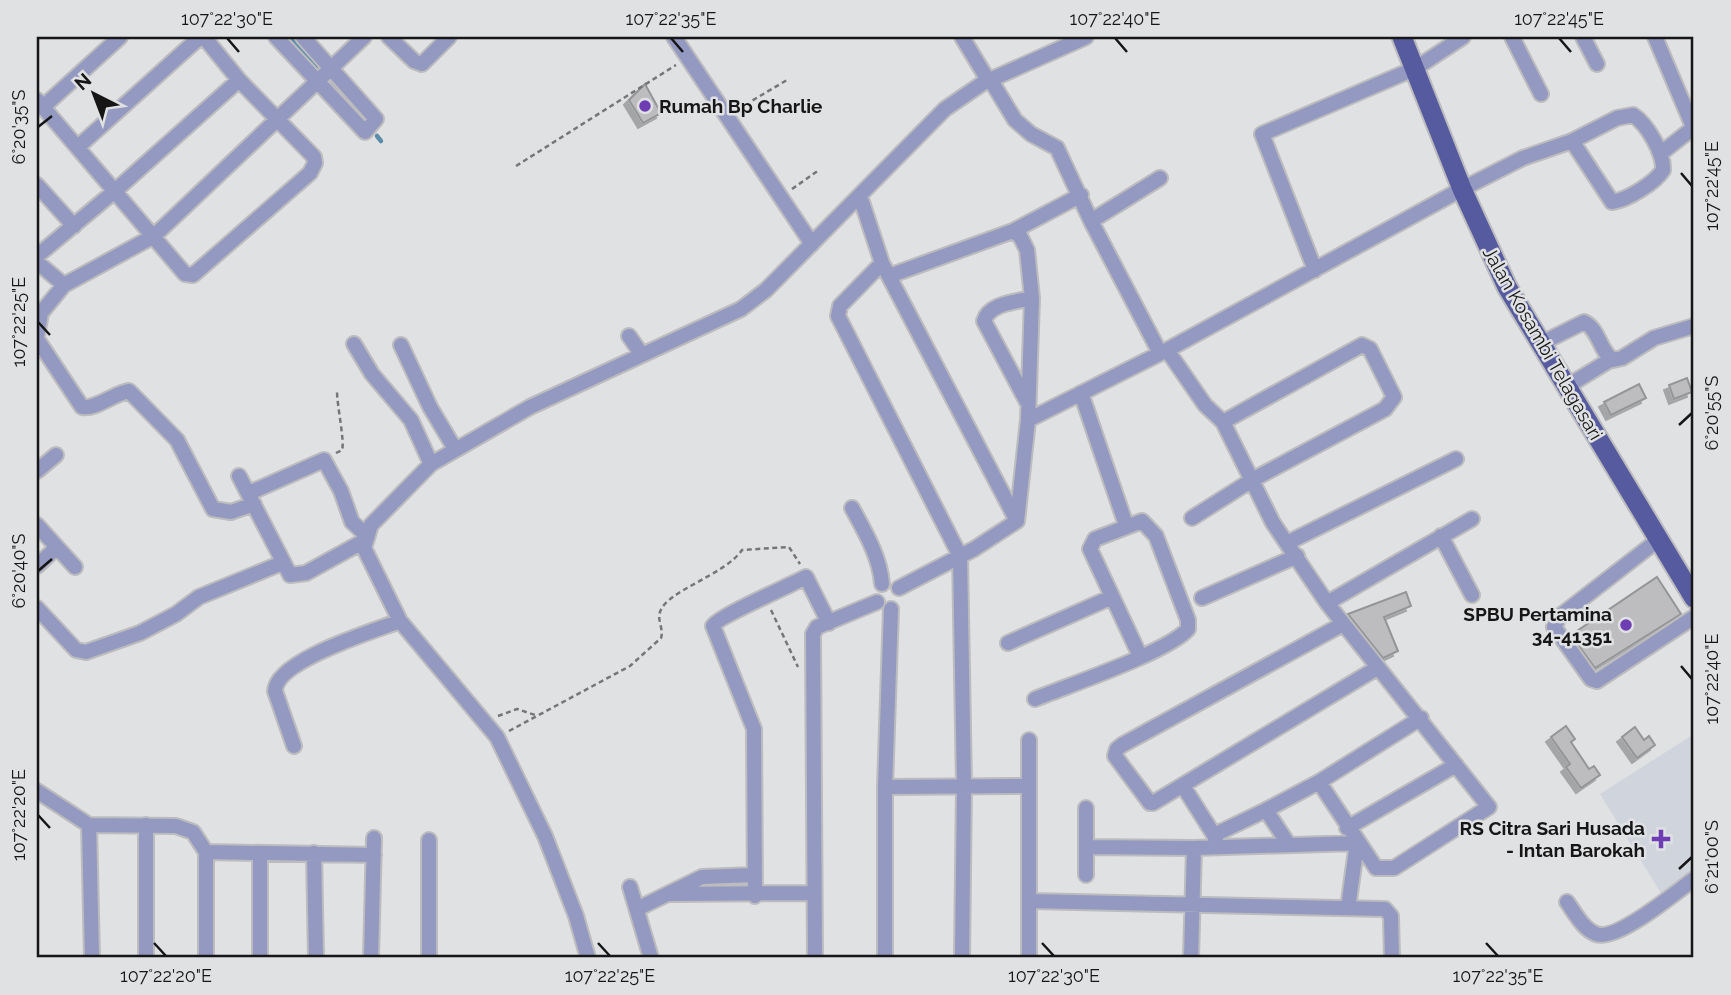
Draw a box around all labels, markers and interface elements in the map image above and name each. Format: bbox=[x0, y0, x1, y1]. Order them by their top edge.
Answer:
text: 107°22'30"E bbox=[181, 8, 273, 29]
text: 107°22'35"E bbox=[626, 8, 716, 29]
text: 107°22'40"E bbox=[1070, 8, 1160, 29]
text: 107°22'45"E bbox=[1514, 8, 1604, 29]
north arrow bbox=[60, 60, 130, 130]
text: N bbox=[70, 68, 95, 94]
text: 6°20'35"S bbox=[8, 89, 29, 164]
place label: Rumah Bp Charlie bbox=[659, 95, 822, 117]
marker: Rumah Bp Charlie bbox=[637, 98, 653, 114]
text: 107°22'45"E bbox=[1701, 141, 1722, 231]
street label: Jalan Kosambi Telagasari bbox=[1479, 242, 1607, 444]
text: 107°22'25"E bbox=[8, 277, 29, 367]
text: 6°20'55"S bbox=[1701, 375, 1722, 450]
text: 6°20'40"S bbox=[8, 533, 29, 609]
place label: SPBU Pertamina 34-41351 bbox=[1463, 603, 1612, 647]
marker: SPBU Pertamina 34-41351 bbox=[1618, 617, 1634, 633]
text: 107°22'40"E bbox=[1701, 634, 1722, 724]
text: 107°22'20"E bbox=[8, 769, 29, 861]
place label: RS Citra Sari Husada - Intan Barokah bbox=[1460, 817, 1645, 861]
text: 6°21'00"S bbox=[1701, 820, 1722, 894]
marker: RS Citra Sari Husada - Intan Barokah bbox=[1651, 829, 1671, 849]
text: 107°22'20"E bbox=[120, 965, 212, 986]
text: 107°22'25"E bbox=[565, 965, 655, 986]
text: 107°22'30"E bbox=[1008, 965, 1100, 986]
text: 107°22'35"E bbox=[1453, 965, 1543, 986]

